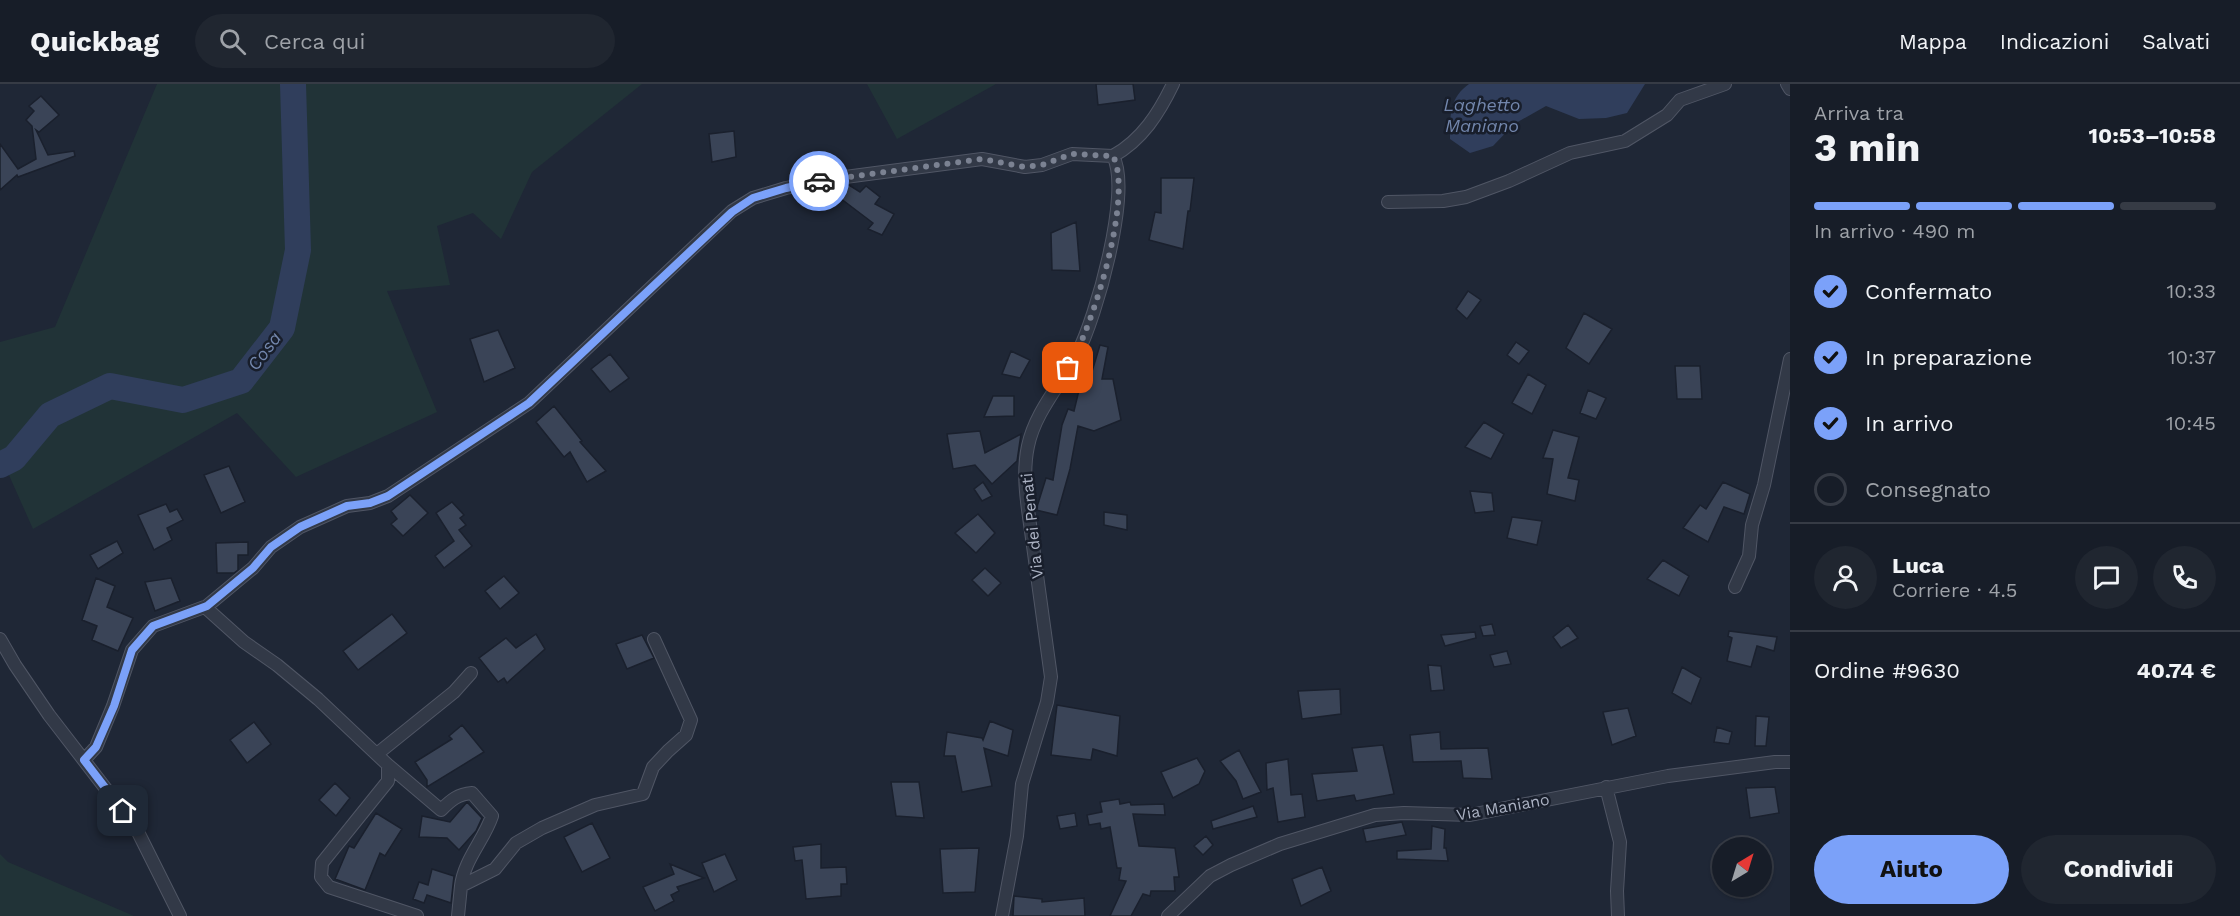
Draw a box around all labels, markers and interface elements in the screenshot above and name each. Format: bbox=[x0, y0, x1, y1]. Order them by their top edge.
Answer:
search box bbox=[195, 14, 615, 68]
text: Quickbag bbox=[30, 25, 159, 58]
icon: search bbox=[216, 25, 249, 58]
text: Cerca qui bbox=[264, 29, 365, 54]
text: Mappa bbox=[1899, 29, 1967, 54]
text: Indicazioni bbox=[2000, 29, 2109, 54]
text: Salvati bbox=[2142, 29, 2210, 54]
water label: Laghetto Maniano bbox=[1444, 94, 1520, 136]
text: Arriva tra bbox=[1814, 101, 1904, 125]
text: 10:53–10:58 bbox=[2089, 123, 2216, 148]
text: 3 min bbox=[1814, 125, 1921, 170]
courier bbox=[789, 151, 849, 211]
icon: car bbox=[803, 165, 836, 198]
text: In arrivo · 490 m bbox=[1814, 219, 1975, 243]
icon: check bbox=[1814, 275, 1847, 308]
text: Confermato bbox=[1865, 279, 1992, 304]
text: 10:33 bbox=[2167, 279, 2216, 303]
water label: Cosa bbox=[243, 328, 285, 374]
icon: check bbox=[1814, 341, 1847, 374]
pin bbox=[1042, 342, 1093, 393]
text: In preparazione bbox=[1865, 345, 2032, 370]
text: 10:37 bbox=[2168, 345, 2216, 369]
icon: bag bbox=[1051, 351, 1084, 384]
icon: check bbox=[1814, 407, 1847, 440]
text: In arrivo bbox=[1865, 411, 1953, 436]
text: 10:45 bbox=[2166, 411, 2216, 435]
street label: Via dei Penati bbox=[1017, 472, 1047, 580]
text: Consegnato bbox=[1865, 477, 1991, 502]
button: person bbox=[1814, 546, 1877, 609]
button: chat bbox=[2075, 546, 2138, 609]
button: phone bbox=[2153, 546, 2216, 609]
text: Luca bbox=[1892, 553, 1944, 578]
text: Corriere · 4.5 bbox=[1892, 578, 2017, 602]
text: Ordine #9630 bbox=[1814, 658, 1960, 683]
text: 40.74 € bbox=[2136, 658, 2216, 683]
pin bbox=[97, 785, 148, 836]
street label: Via Maniano bbox=[1455, 789, 1551, 825]
icon: home bbox=[106, 794, 139, 827]
button: Aiuto bbox=[1814, 835, 2009, 904]
button: Condividi bbox=[2021, 835, 2216, 904]
north arrow bbox=[1712, 837, 1772, 897]
map controls bbox=[1712, 837, 1772, 897]

